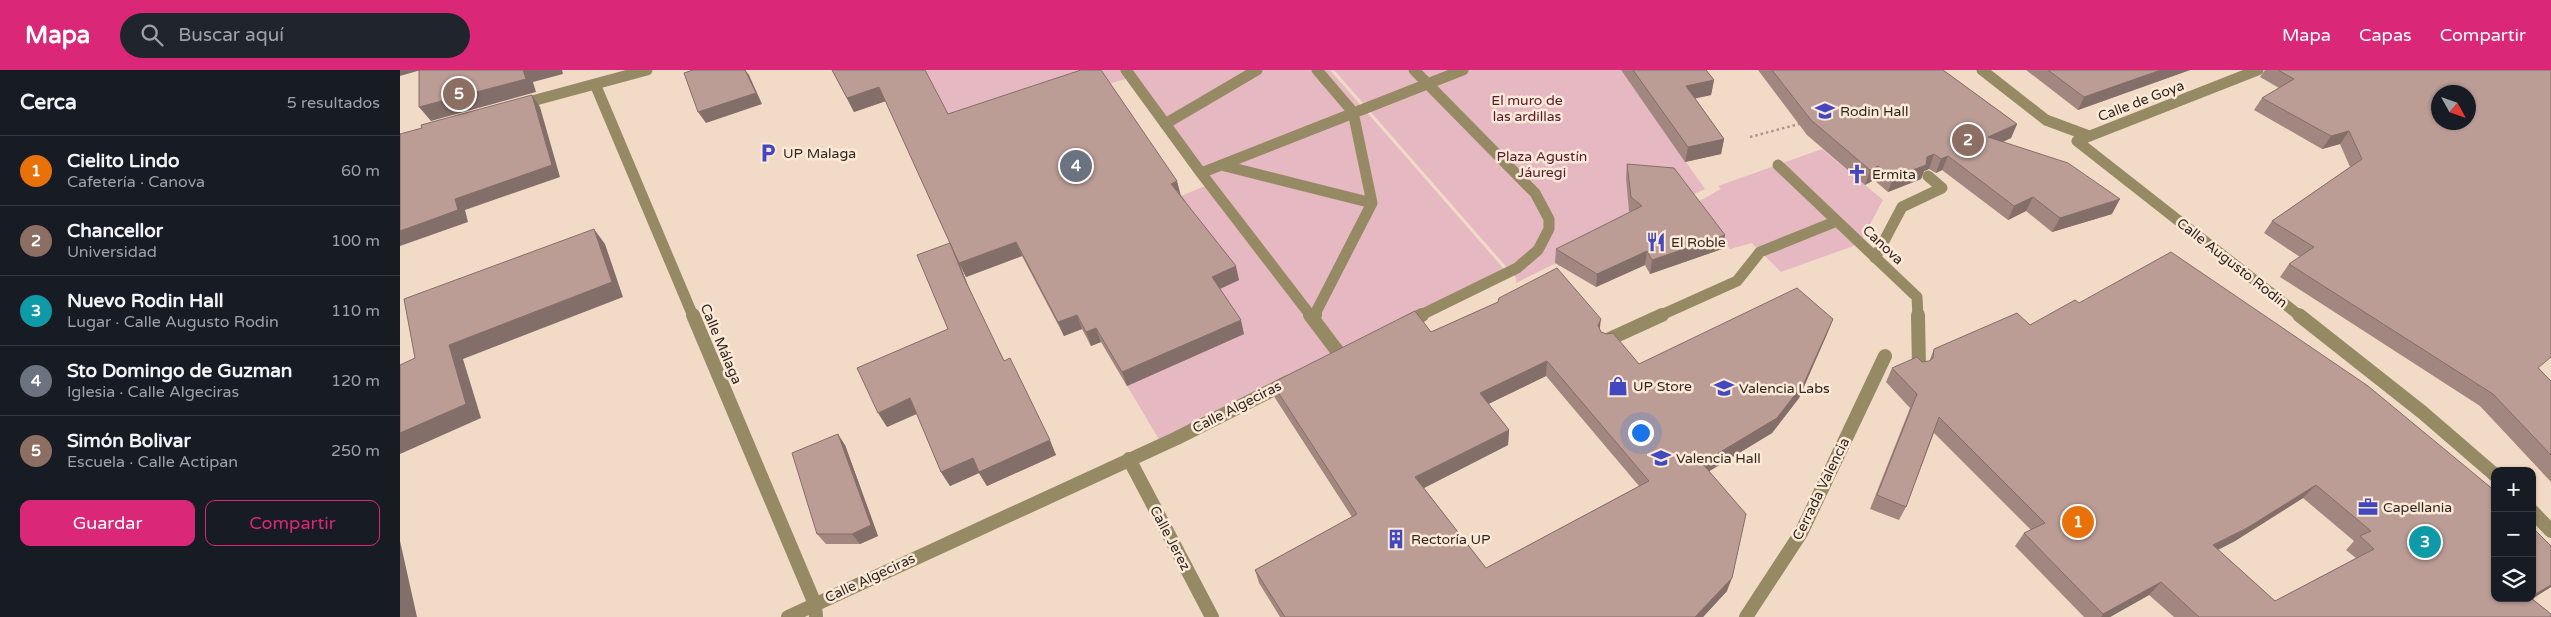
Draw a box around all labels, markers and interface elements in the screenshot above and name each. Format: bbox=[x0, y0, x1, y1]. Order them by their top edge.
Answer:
search box bbox=[120, 13, 470, 58]
text: Mapa bbox=[25, 21, 90, 50]
icon: search bbox=[138, 21, 166, 49]
text: Buscar aquí bbox=[178, 24, 284, 46]
text: Mapa bbox=[2282, 24, 2331, 46]
text: Capas bbox=[2359, 24, 2412, 46]
text: Compartir bbox=[2440, 24, 2526, 46]
pin: 5 bbox=[443, 75, 475, 113]
street label: Calle de Goya bbox=[2096, 77, 2186, 125]
north arrow bbox=[2431, 85, 2476, 130]
text: Cerca bbox=[20, 90, 77, 115]
park label: El muro de las ardillas bbox=[1491, 92, 1563, 125]
text: 5 resultados bbox=[287, 93, 380, 113]
school or university icon: Rodin Hall bbox=[1814, 100, 1836, 122]
place label: Rodin Hall bbox=[1840, 103, 1908, 120]
pin: 2 bbox=[1952, 121, 1984, 159]
parking icon: UP Malaga bbox=[757, 142, 779, 164]
place label: UP Malaga bbox=[783, 145, 856, 162]
pin: 4 bbox=[1060, 147, 1092, 185]
park label: Plaza Agustín Jáuregi bbox=[1497, 148, 1587, 181]
text: Cielito Lindo bbox=[67, 150, 180, 172]
text: 1 bbox=[31, 161, 41, 181]
text: 60 m bbox=[341, 161, 380, 181]
church icon: Ermita bbox=[1846, 163, 1868, 185]
place label: Ermita bbox=[1872, 166, 1916, 183]
text: Cafetería · Canova bbox=[67, 172, 205, 192]
street label: Calle Augusto Rodin bbox=[2173, 215, 2291, 311]
text: Chancellor bbox=[67, 220, 163, 242]
street label: Canova bbox=[1859, 222, 1907, 268]
text: 2 bbox=[31, 231, 41, 251]
text: 100 m bbox=[331, 231, 380, 251]
restaurant icon: El Roble bbox=[1645, 231, 1667, 253]
place label: El Roble bbox=[1671, 234, 1726, 251]
text: Universidad bbox=[67, 242, 157, 262]
text: Nuevo Rodin Hall bbox=[67, 290, 223, 312]
text: 3 bbox=[31, 301, 41, 321]
text: 110 m bbox=[331, 301, 380, 321]
street label: Calle Málaga bbox=[696, 301, 746, 387]
text: Lugar · Calle Augusto Rodin bbox=[67, 312, 279, 332]
text: Sto Domingo de Guzman bbox=[67, 360, 292, 382]
text: 4 bbox=[31, 371, 41, 391]
text: 120 m bbox=[331, 371, 380, 391]
shop icon: UP Store bbox=[1607, 375, 1629, 397]
street label: Calle Algeciras bbox=[1190, 377, 1285, 437]
school or university icon: Valencia Labs bbox=[1713, 377, 1735, 399]
place label: UP Store bbox=[1633, 378, 1692, 395]
place label: Valencia Labs bbox=[1739, 380, 1830, 397]
text: Iglesia · Calle Algeciras bbox=[67, 382, 239, 402]
your location bbox=[1628, 420, 1654, 446]
text: Simón Bolivar bbox=[67, 430, 191, 452]
street label: Cerrada Valencia bbox=[1789, 435, 1853, 543]
text: 5 bbox=[31, 441, 41, 461]
text: 250 m bbox=[331, 441, 380, 461]
school or university icon: Valencia Hall bbox=[1650, 447, 1672, 469]
place label: Valencia Hall bbox=[1676, 450, 1761, 467]
text: Escuela · Calle Actipan bbox=[67, 452, 238, 472]
map controls bbox=[2491, 467, 2536, 602]
button: + bbox=[2491, 467, 2536, 512]
office icon: Capellania bbox=[2357, 496, 2379, 518]
place label: Capellania bbox=[2383, 499, 2452, 516]
button: Guardar bbox=[20, 500, 195, 546]
button: Compartir bbox=[205, 500, 380, 546]
street label: Calle Jerez bbox=[1146, 503, 1194, 573]
pin: 1 bbox=[2062, 503, 2094, 541]
button: − bbox=[2491, 512, 2536, 557]
pin: 3 bbox=[2409, 523, 2441, 561]
building icon: Rectoría UP bbox=[1385, 528, 1407, 550]
place label: Rectoría UP bbox=[1411, 531, 1491, 548]
street label: Calle Algeciras bbox=[822, 550, 918, 606]
button: layers bbox=[2491, 557, 2536, 602]

